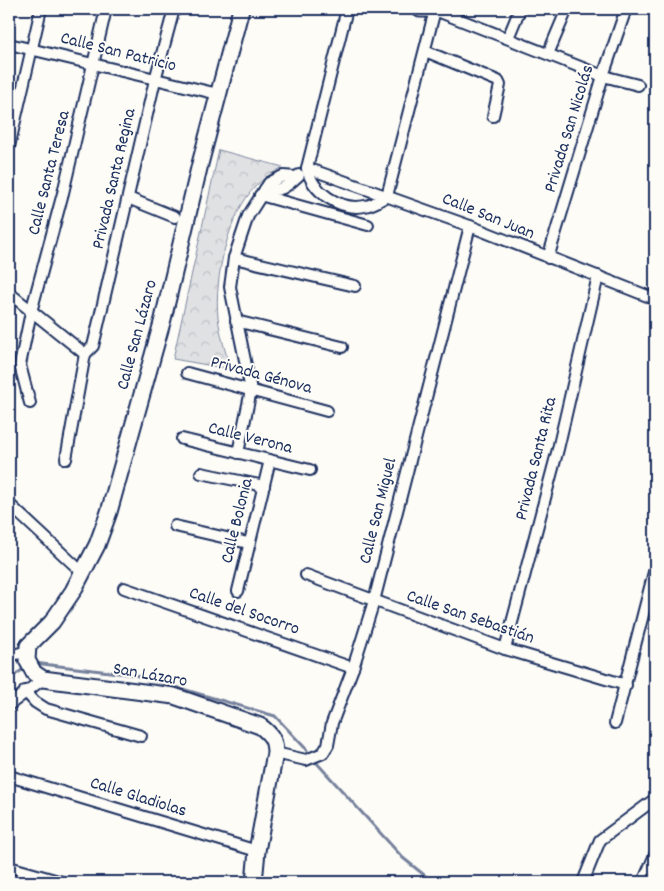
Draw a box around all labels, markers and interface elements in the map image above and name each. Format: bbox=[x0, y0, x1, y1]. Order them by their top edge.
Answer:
street label: Calle San Patricio bbox=[57, 27, 179, 79]
street label: Privada San Nicolás bbox=[539, 62, 601, 196]
street label: Privada Santa Regina bbox=[87, 106, 143, 252]
street label: Calle Santa Teresa bbox=[22, 108, 78, 238]
street label: Calle San Juan bbox=[438, 187, 538, 247]
street label: Calle San Lázaro bbox=[111, 277, 165, 393]
street label: Privada Génova bbox=[207, 350, 315, 402]
street label: Privada Santa Rita bbox=[510, 394, 565, 523]
street label: Calle Verona bbox=[205, 416, 295, 462]
street label: Calle San Miguel bbox=[354, 455, 404, 567]
street label: Calle Bolonia bbox=[215, 475, 261, 566]
street label: Calle del Socorro bbox=[185, 581, 303, 643]
street label: Calle San Sebastián bbox=[403, 584, 537, 652]
street label: San Lázaro bbox=[111, 657, 189, 695]
street label: Calle Gladiolas bbox=[87, 771, 189, 825]

